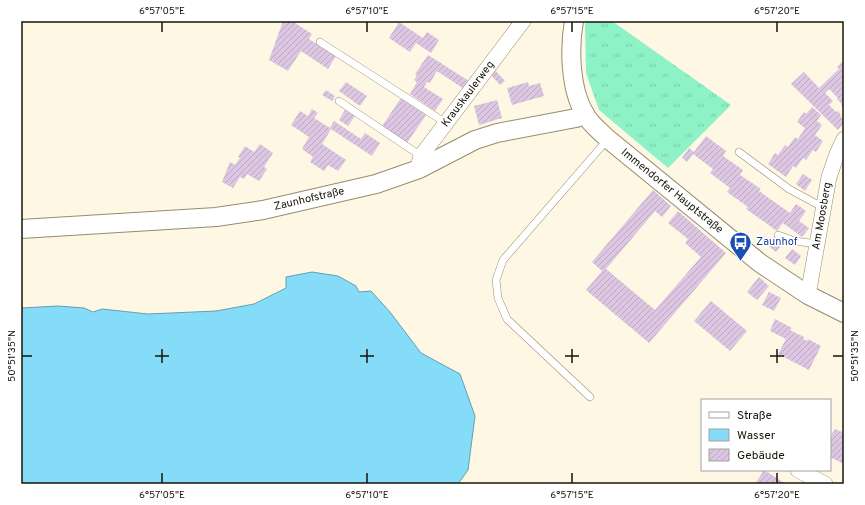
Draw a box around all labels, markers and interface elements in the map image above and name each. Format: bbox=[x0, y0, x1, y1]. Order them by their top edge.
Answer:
text: 6°57'05"E bbox=[139, 5, 185, 18]
text: 6°57'10"E bbox=[345, 5, 389, 18]
text: 6°57'15"E bbox=[550, 5, 594, 18]
text: 6°57'20"E bbox=[754, 5, 800, 18]
street label: Krauskaulerweg bbox=[439, 58, 497, 130]
street label: Immendorfer Hauptstraße bbox=[618, 145, 726, 237]
street label: Am Moosberg bbox=[809, 181, 835, 251]
street label: Zaunhofstraße bbox=[272, 184, 346, 214]
bus stop icon: Zaunhof bbox=[727, 229, 753, 262]
place label: Zaunhof bbox=[756, 235, 798, 249]
text: 50°51'35"N bbox=[6, 330, 19, 382]
text: 50°51'35"N bbox=[849, 330, 862, 382]
legend bbox=[701, 399, 831, 471]
text: Straße bbox=[737, 408, 772, 424]
text: Wasser bbox=[737, 428, 776, 444]
text: Gebäude bbox=[737, 448, 785, 464]
text: 6°57'05"E bbox=[139, 489, 185, 502]
text: 6°57'10"E bbox=[345, 489, 389, 502]
text: 6°57'15"E bbox=[550, 489, 594, 502]
text: 6°57'20"E bbox=[754, 489, 800, 502]

